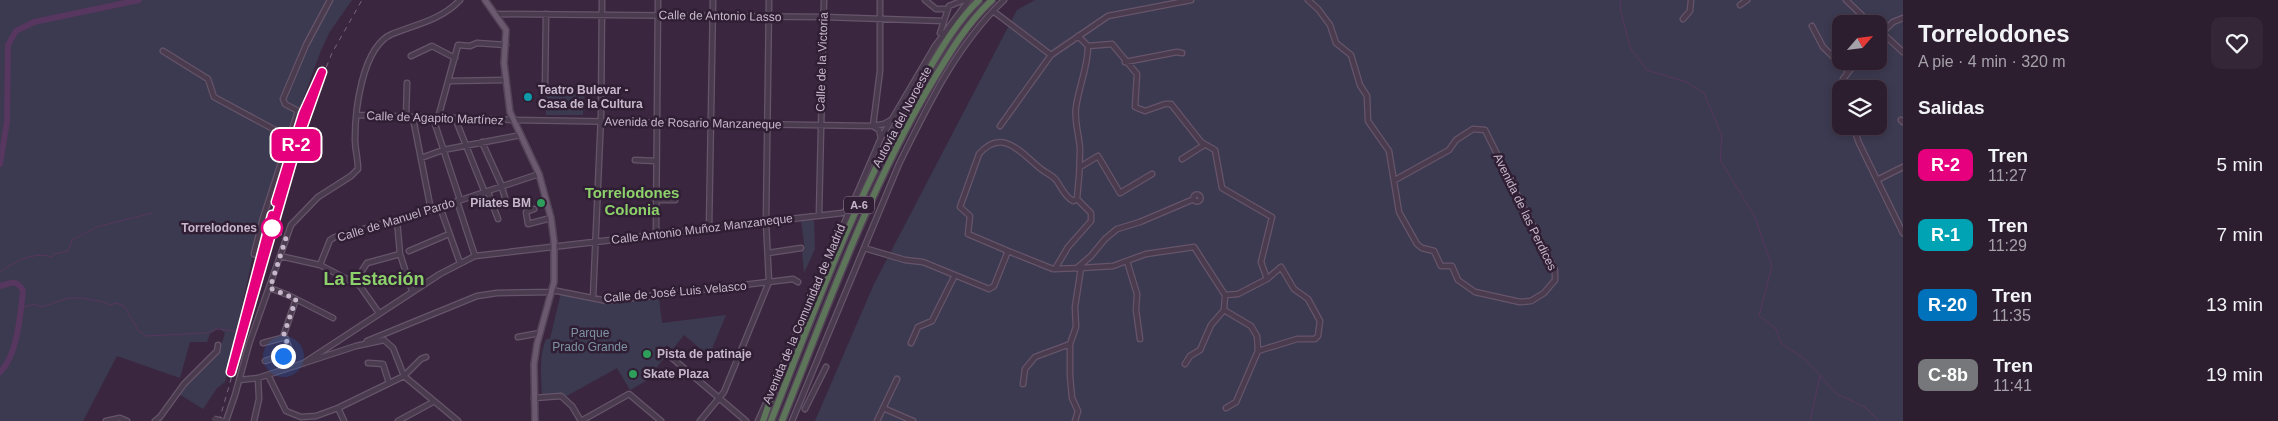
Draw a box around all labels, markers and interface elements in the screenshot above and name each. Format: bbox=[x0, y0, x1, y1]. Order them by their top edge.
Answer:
street label: Calle de Antonio Lasso bbox=[659, 8, 782, 24]
street label: Calle de la Victoria bbox=[813, 12, 831, 112]
north arrow bbox=[1832, 15, 1888, 70]
map controls bbox=[1832, 15, 1887, 135]
button: heart bbox=[2211, 17, 2263, 69]
text: Torrelodones bbox=[1918, 20, 2070, 47]
text: A pie · 4 min · 320 m bbox=[1918, 53, 2066, 70]
street label: Autovía del Noroeste bbox=[870, 64, 935, 170]
button: layers bbox=[1832, 80, 1887, 135]
place label: Teatro Bulevar - Casa de la Cultura bbox=[538, 83, 643, 111]
marker: Teatro Bulevar - Casa de la Cultura bbox=[522, 91, 534, 103]
text: Salidas bbox=[1918, 97, 1985, 118]
street label: Calle de Agapito Martínez bbox=[366, 109, 504, 127]
street label: Avenida de Rosario Manzaneque bbox=[604, 114, 782, 132]
line badge: R-2 bbox=[267, 129, 325, 161]
text: R-2 bbox=[281, 135, 311, 155]
text: Tren bbox=[1988, 145, 2028, 166]
street label: Avenida de las Perdices bbox=[1491, 151, 1559, 273]
text: 5 min bbox=[2217, 154, 2263, 175]
text: R-2 bbox=[1931, 155, 1960, 175]
text: 11:27 bbox=[1988, 167, 2027, 184]
district label: Torrelodones Colonia bbox=[585, 184, 679, 218]
street label: Calle de Manuel Pardo bbox=[336, 195, 457, 245]
place label: Pilates BM bbox=[470, 196, 531, 210]
road number: A-6 bbox=[844, 196, 874, 214]
marker: Pilates BM bbox=[535, 197, 547, 209]
street label: Calle Antonio Muñoz Manzaneque bbox=[610, 211, 794, 247]
text: Tren bbox=[1988, 215, 2028, 236]
marker: Torrelodones bbox=[261, 217, 283, 239]
place label: Torrelodones bbox=[181, 221, 257, 235]
street label: Avenida de la Comunidad de Madrid bbox=[760, 222, 848, 406]
text: 7 min bbox=[2217, 224, 2263, 245]
text: R-1 bbox=[1931, 225, 1960, 245]
text: 11:29 bbox=[1988, 237, 2027, 254]
district label: La Estación bbox=[323, 269, 425, 289]
street label: Calle de José Luis Velasco bbox=[603, 279, 747, 305]
text: Tren bbox=[1992, 285, 2032, 306]
text: 13 min bbox=[2206, 294, 2263, 315]
text: R-20 bbox=[1928, 295, 1967, 315]
text: 11:35 bbox=[1992, 307, 2031, 324]
park label: Parque Prado Grande bbox=[552, 326, 628, 354]
your location bbox=[271, 344, 296, 369]
place label: Pista de patinaje bbox=[657, 347, 752, 361]
marker: Pista de patinaje bbox=[641, 348, 653, 360]
text: Tren bbox=[1993, 355, 2033, 376]
text: 19 min bbox=[2206, 364, 2263, 385]
text: C-8b bbox=[1928, 365, 1968, 385]
place label: Skate Plaza bbox=[643, 367, 709, 381]
marker: Skate Plaza bbox=[627, 368, 639, 380]
text: 11:41 bbox=[1993, 377, 2032, 394]

